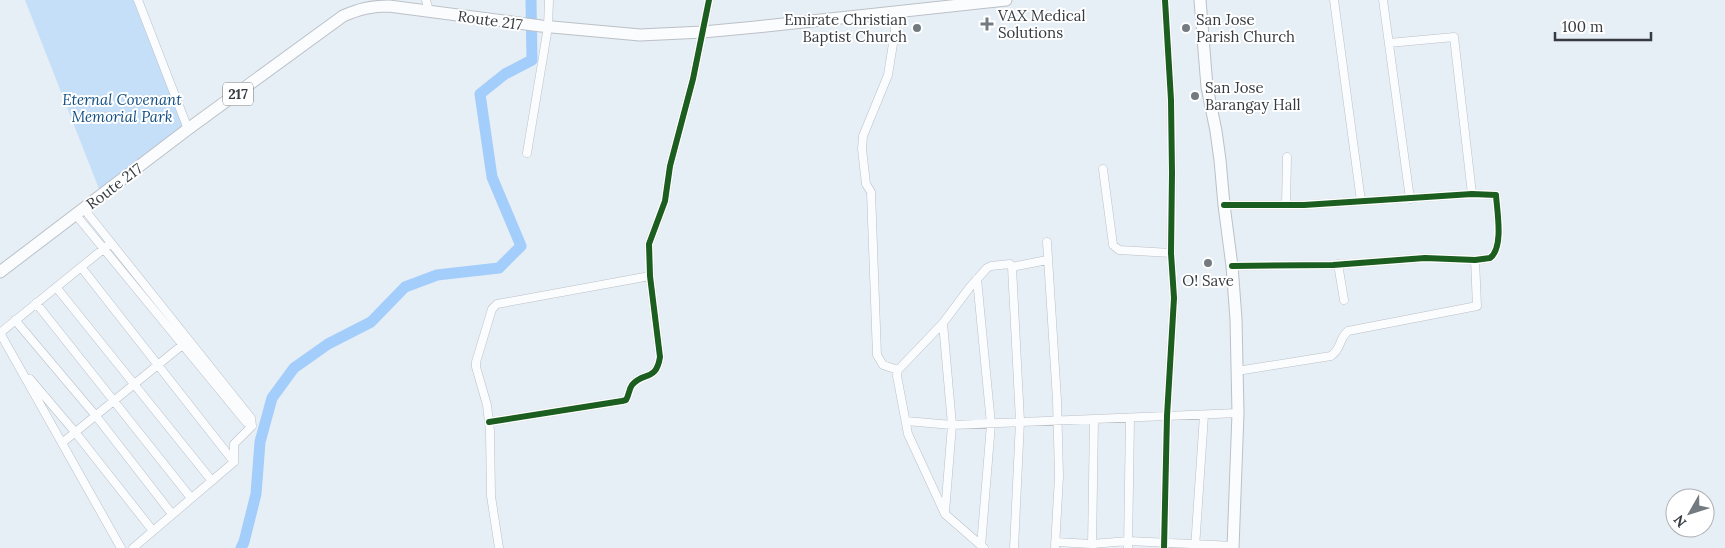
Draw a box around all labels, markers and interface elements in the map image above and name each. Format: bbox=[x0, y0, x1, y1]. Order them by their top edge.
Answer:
street label: Route 217 bbox=[456, 6, 524, 34]
place label: VAX Medical Solutions bbox=[997, 6, 1086, 42]
place label: Emirate Christian Baptist Church bbox=[784, 10, 907, 46]
place label: San Jose Parish Church bbox=[1196, 10, 1295, 46]
scale bar bbox=[1555, 10, 1651, 42]
marker: VAX Medical Solutions bbox=[980, 17, 994, 31]
text: 100 m bbox=[1562, 17, 1603, 36]
marker: Emirate Christian Baptist Church bbox=[911, 22, 923, 34]
marker: San Jose Parish Church bbox=[1180, 22, 1192, 34]
place label: San Jose Barangay Hall bbox=[1205, 78, 1301, 114]
road number: 217 bbox=[223, 82, 253, 106]
park label: Eternal Covenant Memorial Park bbox=[62, 90, 182, 126]
marker: San Jose Barangay Hall bbox=[1189, 90, 1201, 102]
street label: Route 217 bbox=[82, 159, 146, 213]
marker: O! Save bbox=[1202, 257, 1214, 269]
place label: O! Save bbox=[1182, 271, 1234, 290]
north arrow bbox=[1665, 488, 1715, 538]
text: N bbox=[1669, 511, 1690, 531]

